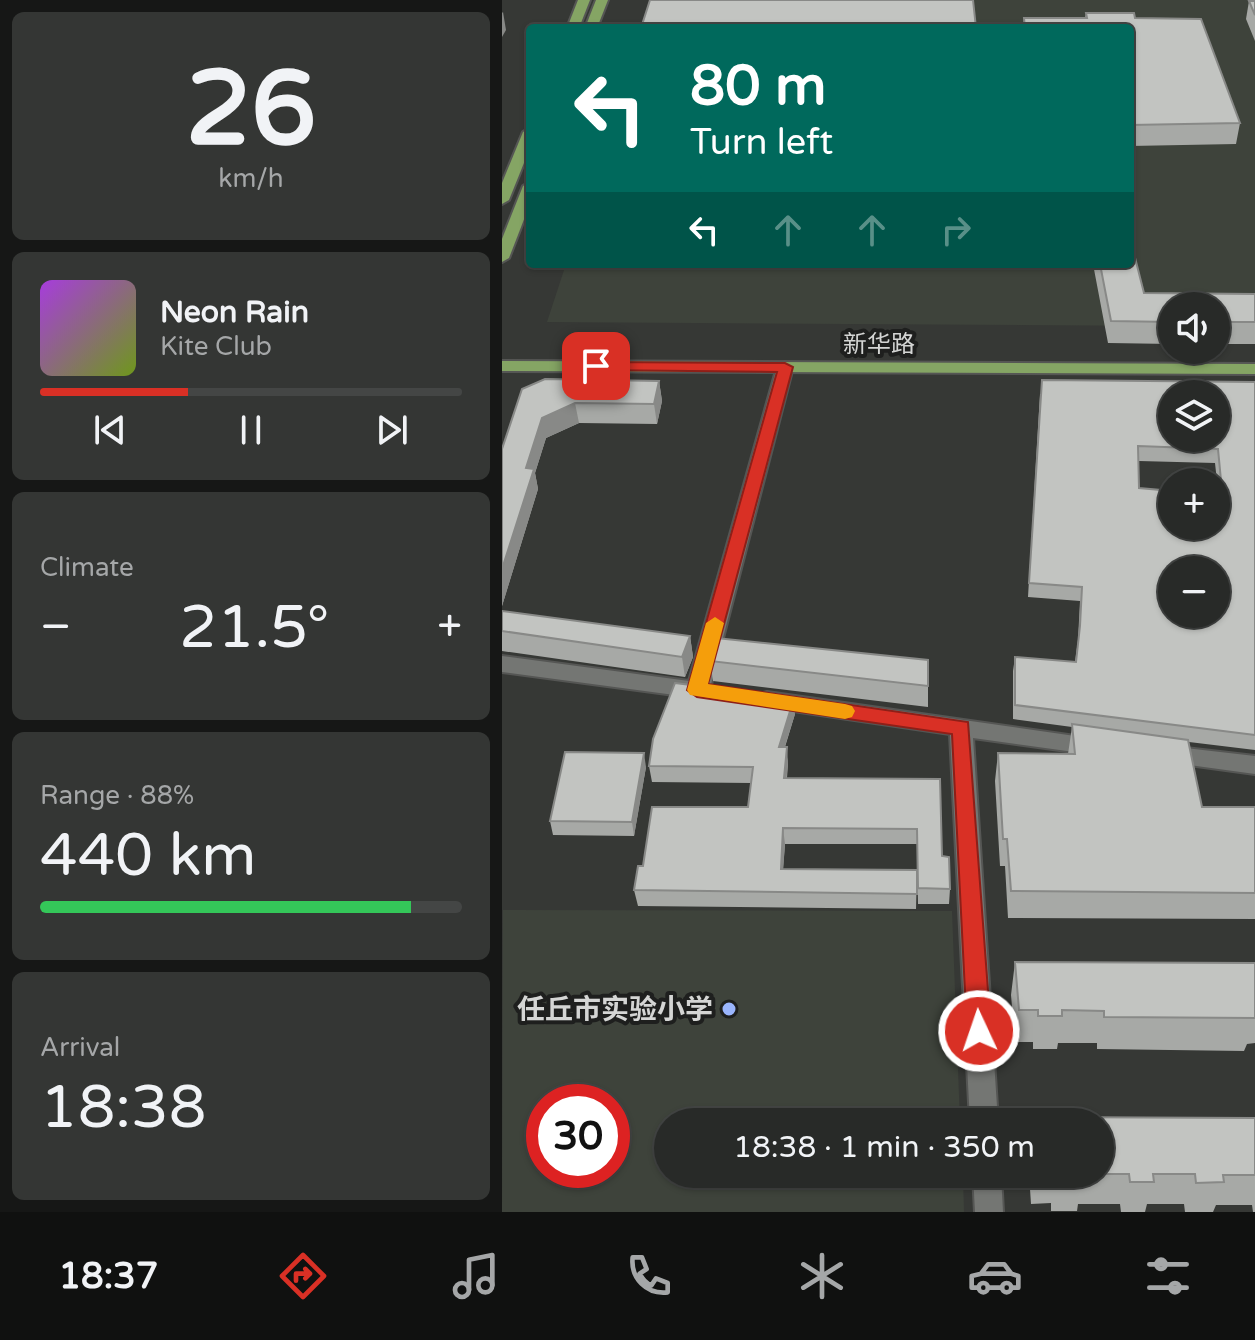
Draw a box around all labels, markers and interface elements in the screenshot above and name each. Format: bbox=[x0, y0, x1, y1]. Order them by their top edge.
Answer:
text: 26 bbox=[186, 48, 316, 173]
text: 80 m bbox=[690, 53, 826, 120]
icon: left bbox=[558, 56, 662, 160]
text: Turn left bbox=[690, 121, 833, 164]
text: km/h bbox=[218, 163, 284, 194]
icon: left bbox=[682, 208, 726, 252]
icon: ahead bbox=[766, 208, 810, 252]
icon: ahead bbox=[850, 208, 894, 252]
icon: right bbox=[934, 208, 978, 252]
map controls bbox=[1158, 292, 1230, 628]
button: sound bbox=[1158, 292, 1230, 364]
text: Neon Rain bbox=[160, 294, 309, 331]
street label: 新华路 bbox=[843, 330, 915, 359]
text: Kite Club bbox=[160, 331, 272, 362]
pin bbox=[562, 332, 630, 400]
icon: arrive bbox=[574, 344, 618, 388]
button: layers bbox=[1158, 380, 1230, 452]
icon: previous bbox=[88, 408, 132, 452]
icon: pause bbox=[229, 408, 273, 452]
icon: next bbox=[370, 408, 414, 452]
button: + bbox=[1158, 468, 1230, 540]
text: Climate bbox=[40, 552, 134, 583]
button: − bbox=[1158, 556, 1230, 628]
text: 21.5° bbox=[179, 592, 329, 664]
text: − bbox=[40, 601, 71, 654]
text: + bbox=[437, 601, 462, 654]
text: Range · 88% bbox=[40, 780, 194, 811]
text: 440 km bbox=[40, 820, 256, 892]
position arrow bbox=[937, 989, 1021, 1073]
place label: 任丘市实验小学 bbox=[517, 993, 713, 1027]
marker: 任丘市实验小学 bbox=[720, 1000, 738, 1018]
text: Arrival bbox=[40, 1032, 120, 1063]
text: 18:38 bbox=[40, 1072, 206, 1144]
speed limit sign: 30 bbox=[526, 1084, 630, 1188]
text: 18:38 · 1 min · 350 m bbox=[733, 1129, 1035, 1166]
icon: directions bbox=[275, 1248, 331, 1304]
icon: music bbox=[448, 1248, 504, 1304]
icon: phone bbox=[621, 1248, 677, 1304]
icon: climate bbox=[794, 1248, 850, 1304]
icon: car bbox=[967, 1248, 1023, 1304]
icon: filters bbox=[1140, 1248, 1196, 1304]
text: 18:37 bbox=[59, 1255, 158, 1298]

